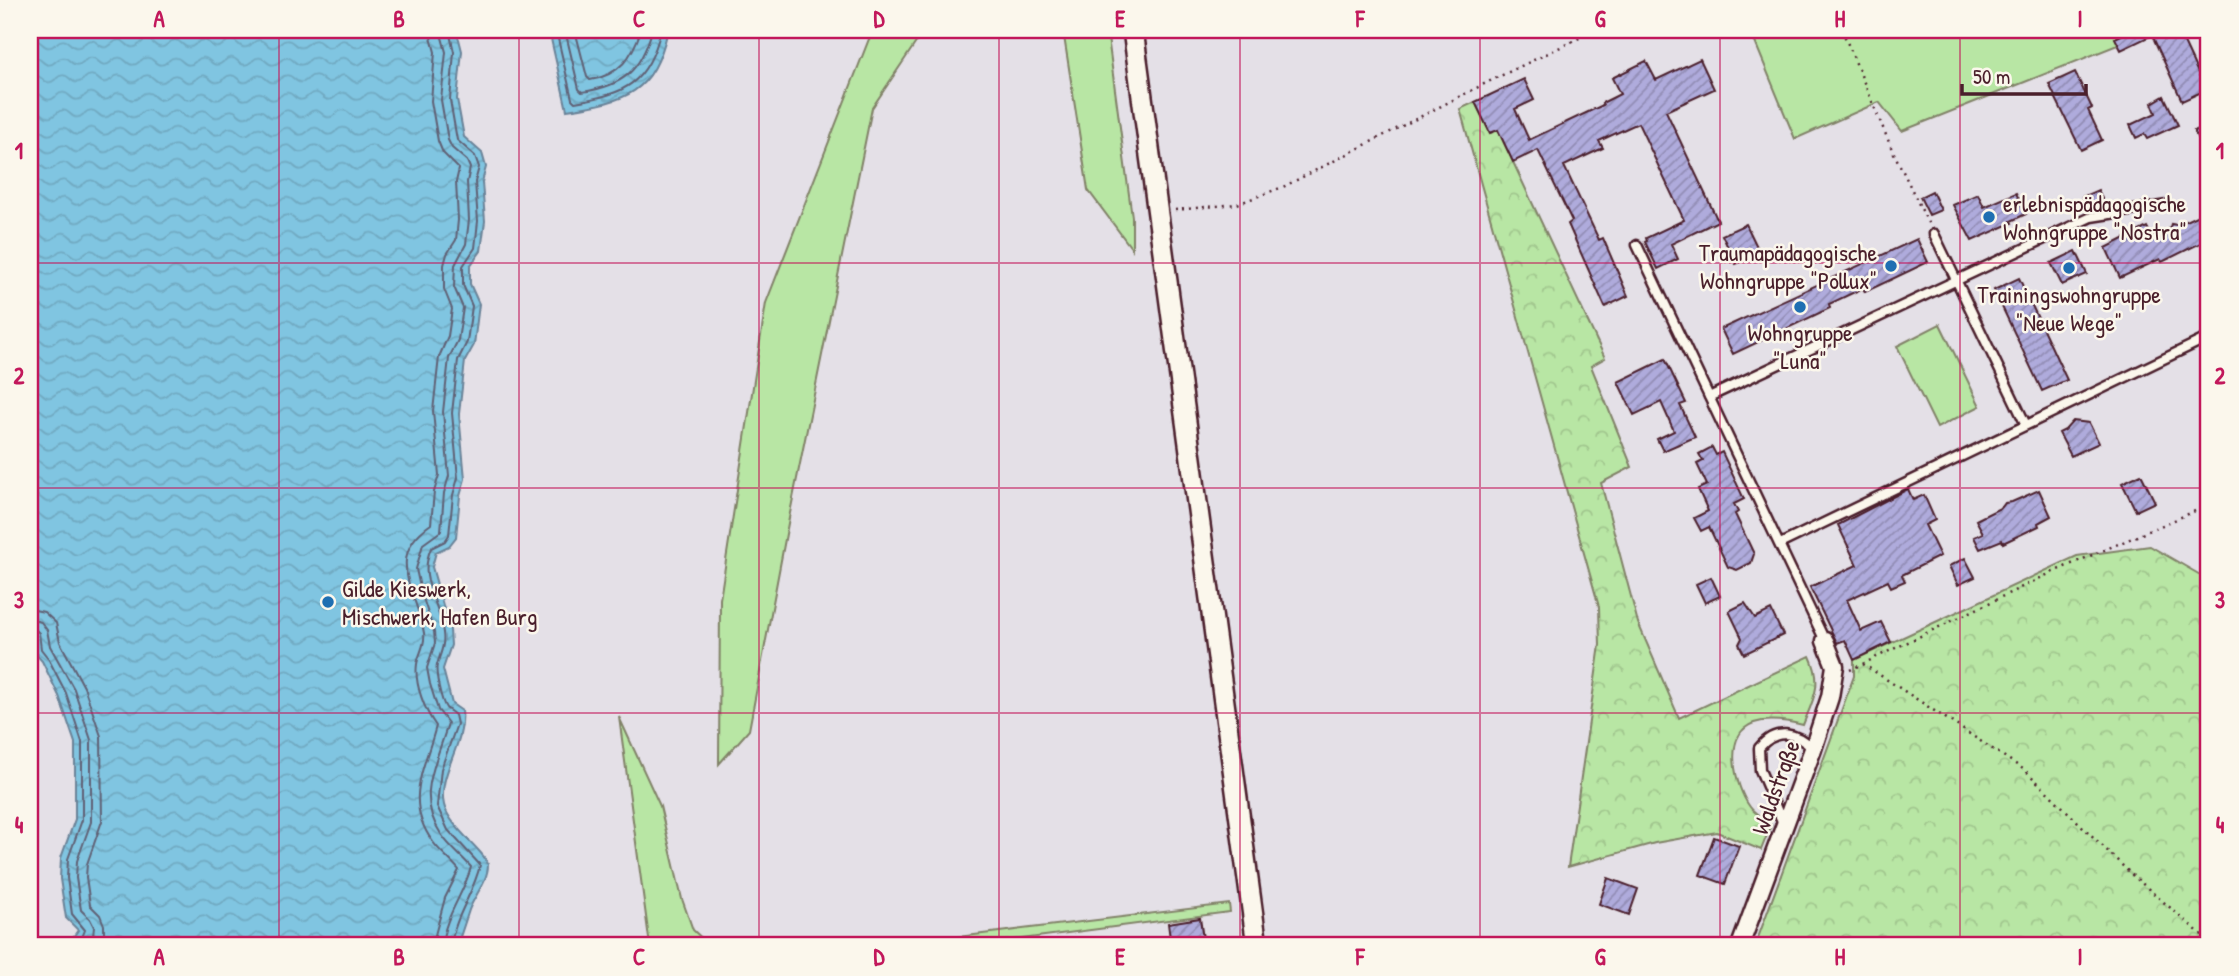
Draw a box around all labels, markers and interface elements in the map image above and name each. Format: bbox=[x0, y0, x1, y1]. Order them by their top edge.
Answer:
text: A bbox=[153, 3, 165, 34]
text: B bbox=[393, 3, 405, 34]
text: C bbox=[633, 3, 645, 34]
text: D bbox=[874, 3, 886, 34]
text: E bbox=[1115, 3, 1126, 34]
text: F bbox=[1355, 3, 1366, 34]
text: G bbox=[1594, 3, 1606, 34]
text: H bbox=[1835, 3, 1846, 34]
text: I bbox=[2077, 3, 2083, 34]
scale bar bbox=[1962, 52, 2087, 96]
text: 50 m bbox=[1973, 62, 2010, 91]
text: 1 bbox=[15, 135, 23, 166]
text: 1 bbox=[2216, 135, 2224, 166]
place label: erlebnispädagogische Wohngruppe "Nostra" bbox=[2003, 187, 2187, 247]
marker: erlebnispädagogische Wohngruppe "Nostra" bbox=[1981, 209, 1997, 225]
place label: Traumapädagogische Wohngruppe "Pollux" bbox=[1699, 236, 1877, 296]
marker: Traumapädagogische Wohngruppe "Pollux" bbox=[1883, 258, 1899, 274]
marker: Trainingswohngruppe "Neue Wege" bbox=[2061, 260, 2077, 276]
place label: Trainingswohngruppe "Neue Wege" bbox=[1977, 278, 2161, 338]
marker: Wohngruppe "Luna" bbox=[1792, 299, 1808, 315]
place label: Wohngruppe "Luna" bbox=[1748, 316, 1853, 376]
text: 2 bbox=[14, 360, 25, 391]
text: 2 bbox=[2215, 360, 2226, 391]
place label: Gilde Kieswerk, Mischwerk, Hafen Burg bbox=[342, 572, 537, 632]
text: 3 bbox=[14, 584, 24, 615]
text: 3 bbox=[2215, 584, 2225, 615]
marker: Gilde Kieswerk, Mischwerk, Hafen Burg bbox=[320, 594, 336, 610]
street label: Waldstraße bbox=[1743, 735, 1807, 839]
text: 4 bbox=[15, 809, 24, 840]
text: 4 bbox=[2216, 809, 2225, 840]
text: A bbox=[153, 941, 165, 972]
text: B bbox=[393, 941, 405, 972]
text: C bbox=[633, 941, 645, 972]
text: D bbox=[874, 941, 886, 972]
text: E bbox=[1115, 941, 1126, 972]
text: F bbox=[1355, 941, 1366, 972]
text: G bbox=[1594, 941, 1606, 972]
text: H bbox=[1835, 941, 1846, 972]
text: I bbox=[2077, 941, 2083, 972]

